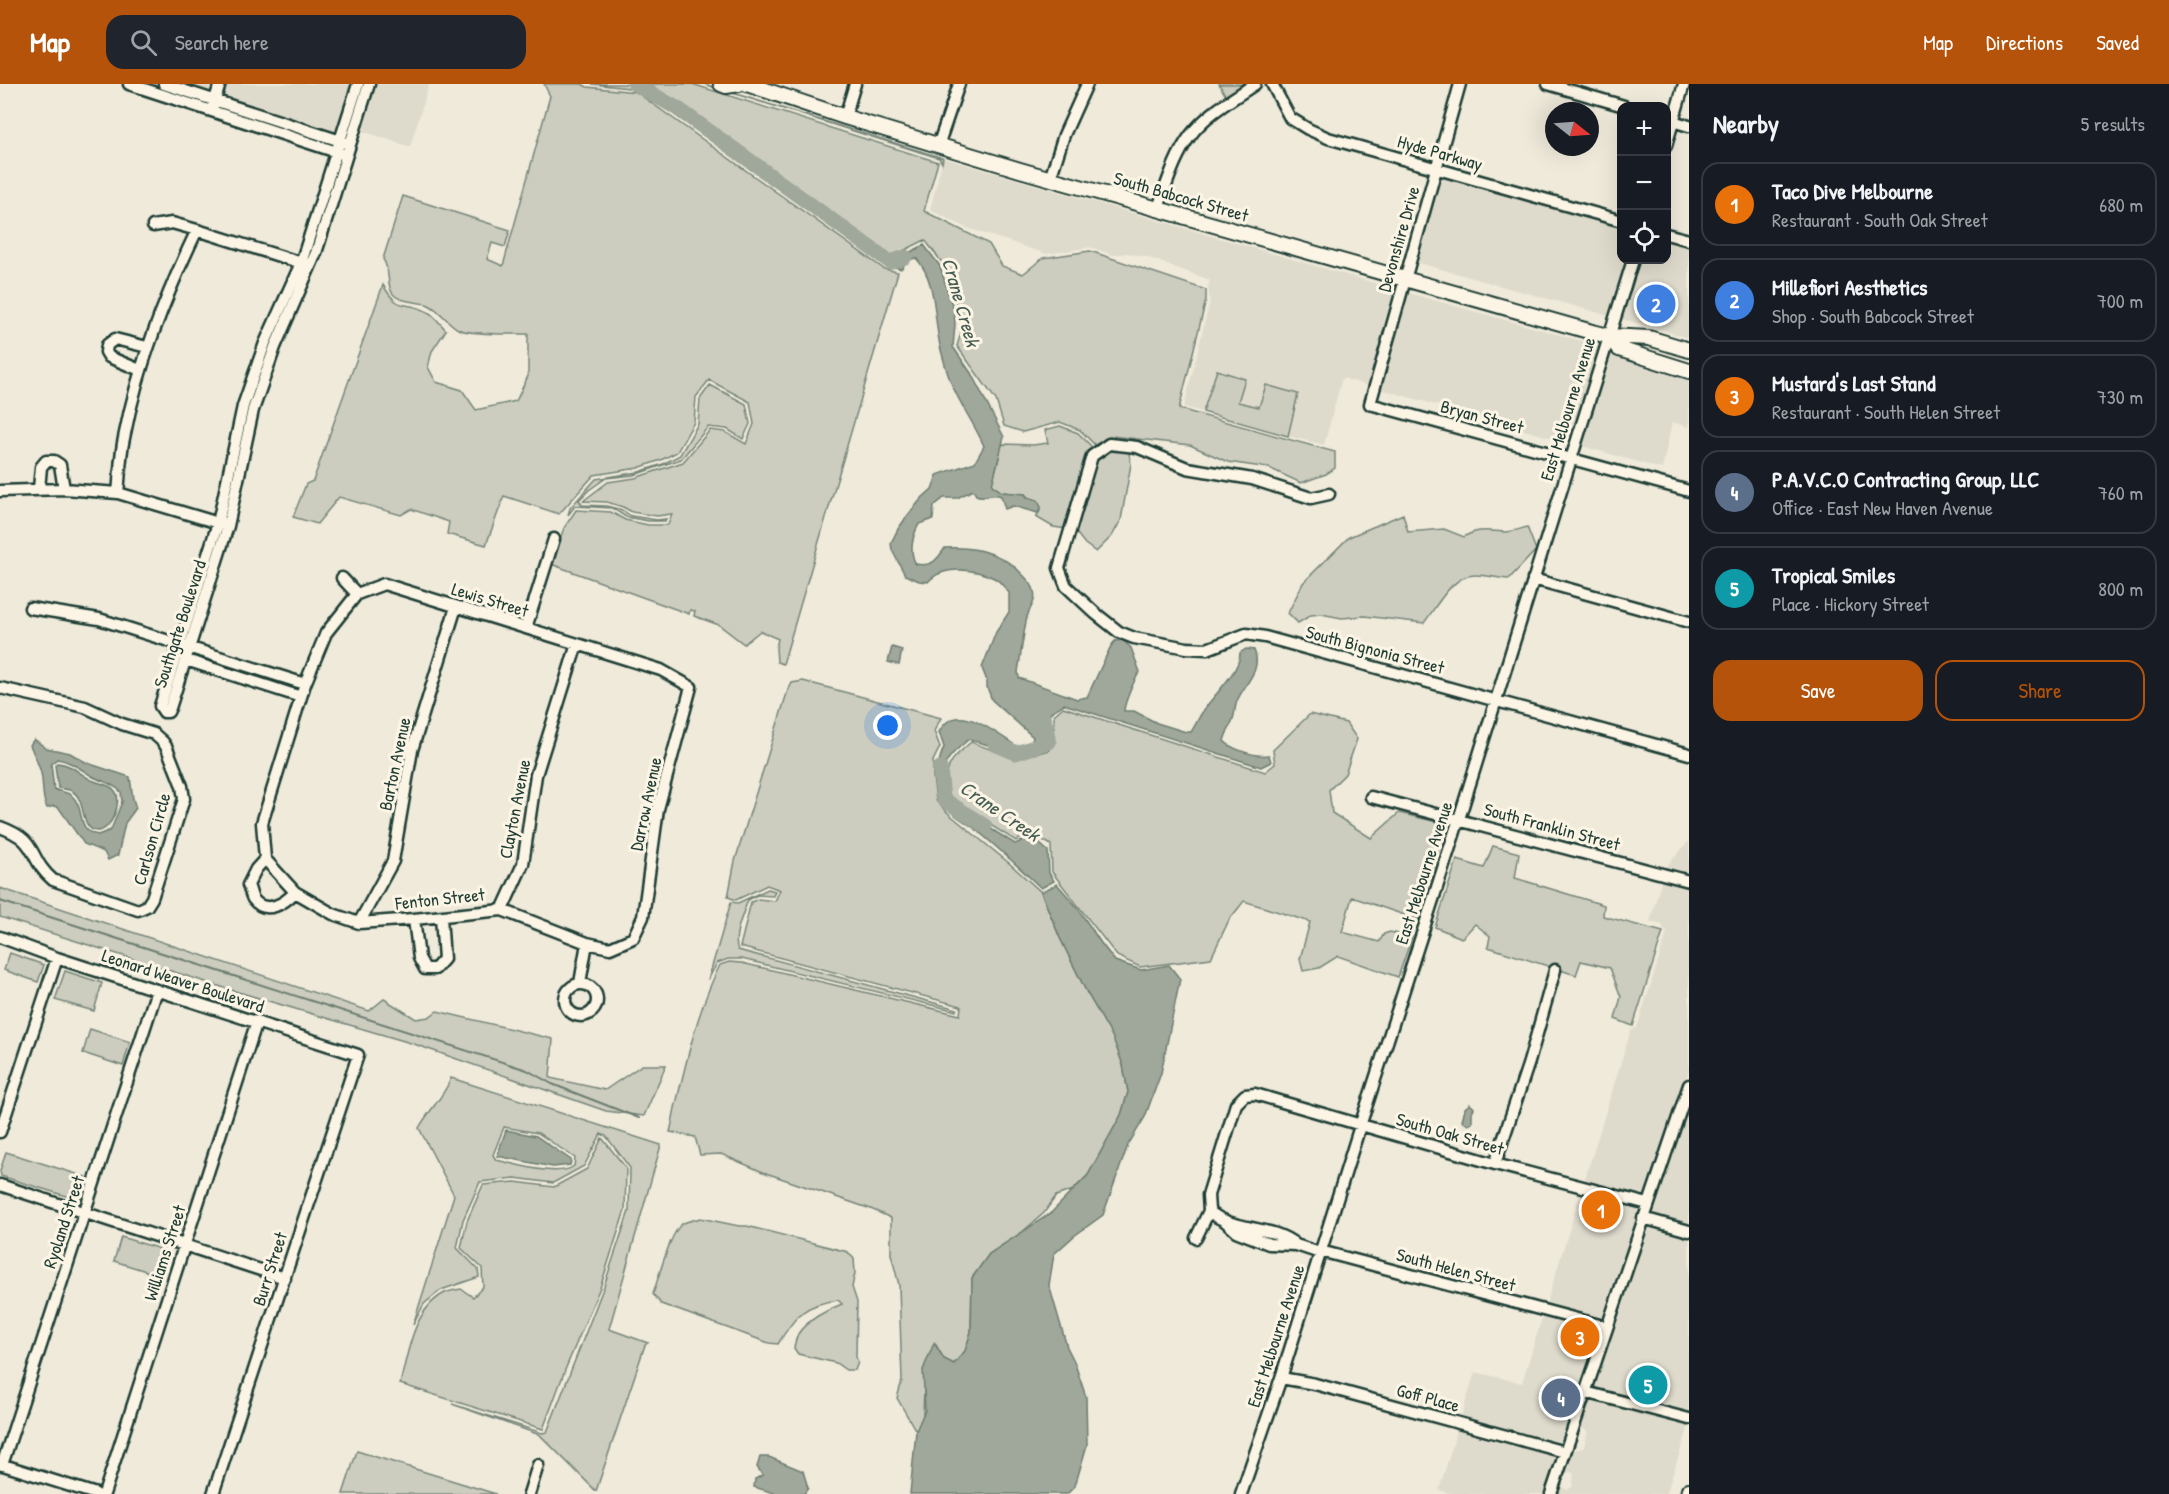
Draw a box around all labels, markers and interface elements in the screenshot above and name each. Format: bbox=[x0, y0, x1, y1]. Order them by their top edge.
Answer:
search box bbox=[106, 15, 526, 69]
text: Map bbox=[30, 23, 70, 61]
icon: search bbox=[127, 26, 160, 59]
text: Search here bbox=[175, 27, 269, 57]
text: Map bbox=[1923, 28, 1953, 57]
text: Directions bbox=[1986, 28, 2063, 57]
text: Saved bbox=[2096, 28, 2139, 57]
north arrow bbox=[1545, 102, 1599, 156]
map controls bbox=[1617, 102, 1671, 264]
button: + bbox=[1617, 102, 1671, 156]
text: Nearby bbox=[1713, 106, 1779, 141]
text: 5 results bbox=[2081, 110, 2145, 137]
street label: Hyde Parkway bbox=[1395, 128, 1486, 177]
button: − bbox=[1617, 156, 1671, 210]
street label: South Babcock Street bbox=[1111, 165, 1252, 228]
text: Taco Dive Melbourne bbox=[1772, 176, 1933, 206]
street label: Devonshire Drive bbox=[1371, 183, 1426, 295]
text: 1 bbox=[1731, 191, 1738, 218]
text: 680 m bbox=[2099, 191, 2143, 218]
text: Restaurant · South Oak Street bbox=[1772, 206, 1988, 233]
button: locate bbox=[1617, 210, 1671, 264]
water label: Crane Creek bbox=[936, 254, 987, 351]
text: Millefiori Aesthetics bbox=[1772, 272, 1927, 302]
pin: 2 bbox=[1636, 282, 1676, 326]
text: 2 bbox=[1730, 287, 1739, 314]
text: 700 m bbox=[2097, 287, 2143, 314]
text: Shop · South Babcock Street bbox=[1772, 302, 1974, 329]
street label: East Melbourne Avenue bbox=[1534, 334, 1601, 484]
text: Mustard's Last Stand bbox=[1772, 368, 1935, 398]
text: 3 bbox=[1730, 383, 1739, 410]
text: 730 m bbox=[2097, 383, 2143, 410]
street label: Bryan Street bbox=[1438, 393, 1527, 440]
text: Restaurant · South Helen Street bbox=[1772, 398, 2000, 425]
text: P.A.V.C.O Contracting Group, LLC bbox=[1772, 464, 2039, 494]
text: 4 bbox=[1731, 479, 1738, 506]
text: 760 m bbox=[2098, 479, 2143, 506]
text: Office · East New Haven Avenue bbox=[1772, 494, 1993, 521]
street label: Southgate Boulevard bbox=[147, 557, 212, 691]
text: Tropical Smiles bbox=[1772, 560, 1895, 590]
text: 5 bbox=[1730, 575, 1739, 602]
text: 800 m bbox=[2098, 575, 2143, 602]
street label: Lewis Street bbox=[449, 576, 532, 623]
text: Place · Hickory Street bbox=[1772, 590, 1929, 617]
street label: South Bignonia Street bbox=[1303, 619, 1448, 680]
button: Save bbox=[1713, 660, 1923, 721]
button: Share bbox=[1935, 660, 2145, 721]
your location bbox=[873, 711, 902, 740]
street label: Barton Avenue bbox=[372, 715, 417, 813]
street label: Darrow Avenue bbox=[623, 755, 668, 853]
street label: Clayton Avenue bbox=[493, 757, 536, 861]
water label: Crane Creek bbox=[955, 774, 1047, 848]
street label: Carlson Circle bbox=[126, 790, 177, 888]
street label: South Franklin Street bbox=[1481, 796, 1624, 857]
street label: East Melbourne Avenue bbox=[1389, 798, 1458, 947]
street label: Fenton Street bbox=[393, 881, 487, 916]
street label: Leonard Weaver Boulevard bbox=[99, 943, 267, 1019]
street label: South Oak Street bbox=[1393, 1106, 1508, 1161]
street label: Ryoland Street bbox=[37, 1172, 91, 1271]
pin: 1 bbox=[1582, 1188, 1620, 1232]
street label: Williams Street bbox=[137, 1201, 192, 1304]
street label: Burr Street bbox=[246, 1228, 293, 1309]
street label: South Helen Street bbox=[1394, 1242, 1519, 1298]
street label: East Melbourne Avenue bbox=[1241, 1261, 1310, 1410]
pin: 3 bbox=[1560, 1314, 1600, 1360]
pin: 5 bbox=[1628, 1362, 1668, 1408]
pin: 4 bbox=[1542, 1376, 1580, 1420]
street label: Goff Place bbox=[1394, 1377, 1462, 1418]

